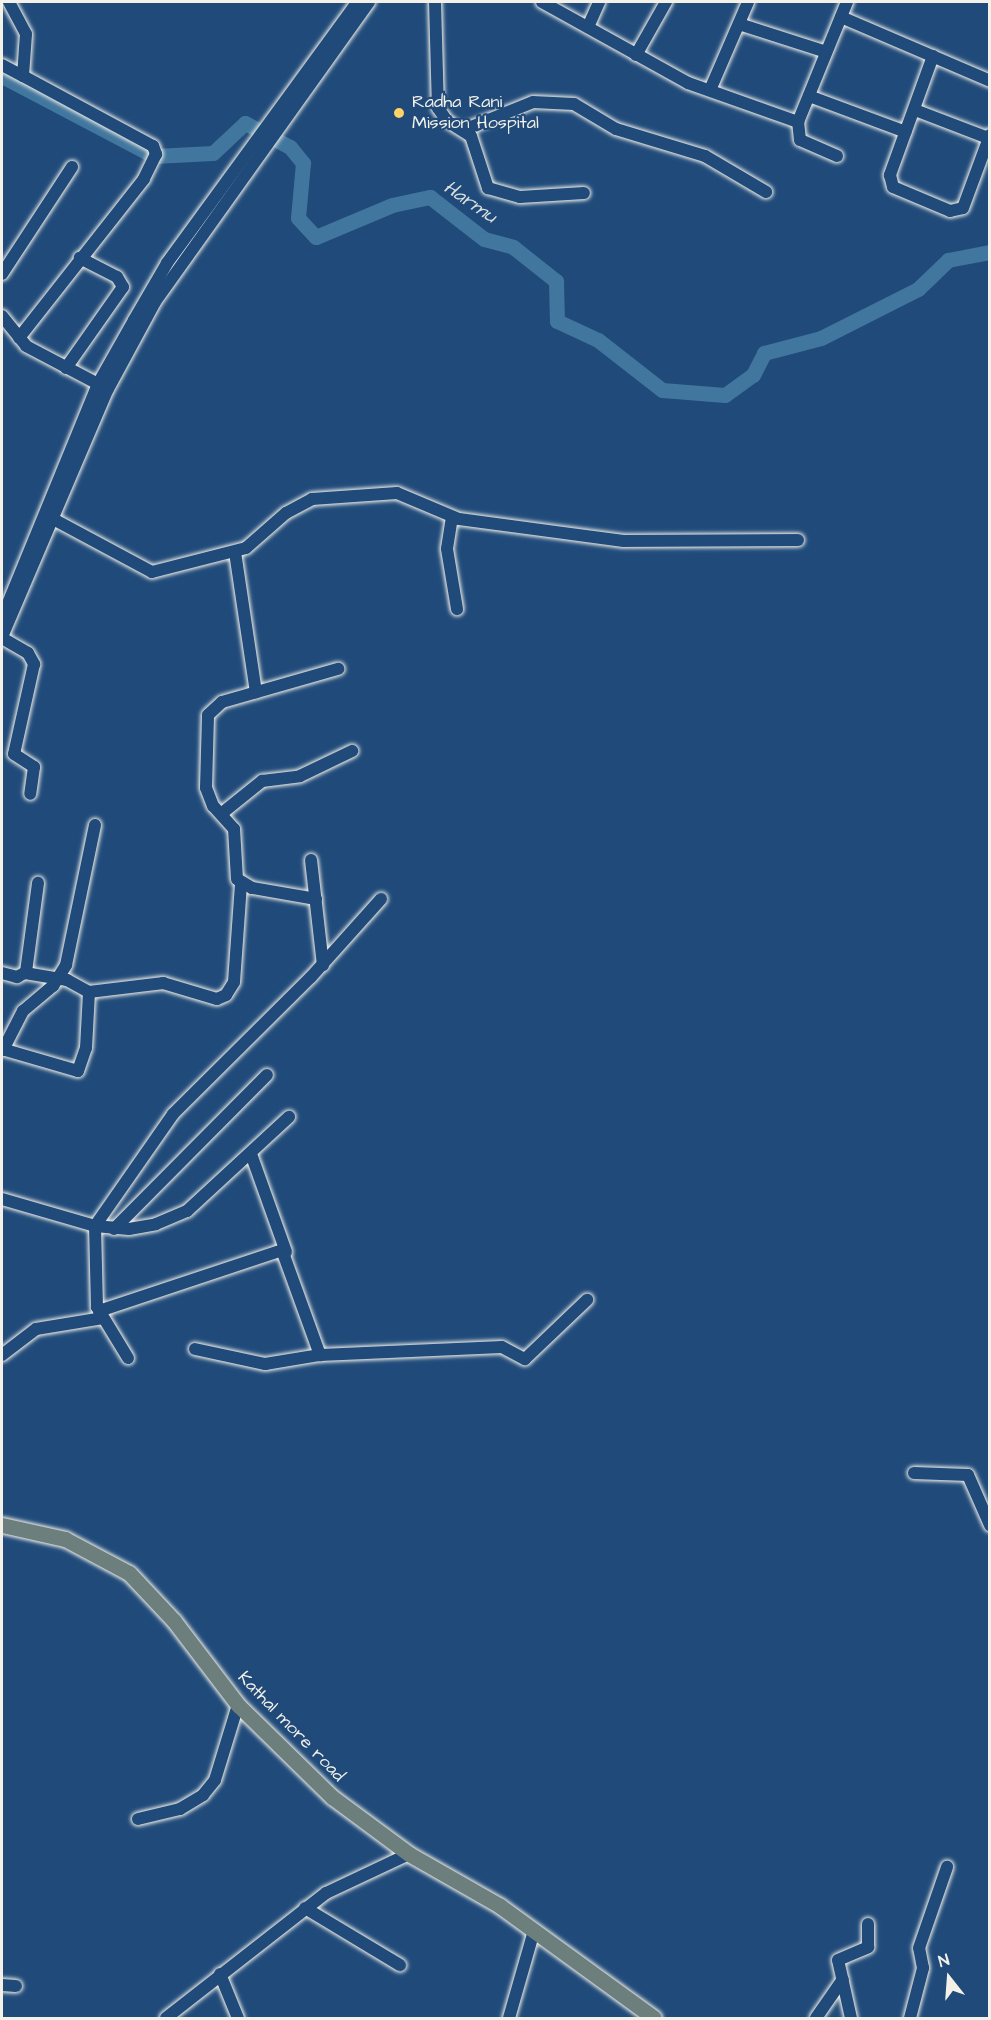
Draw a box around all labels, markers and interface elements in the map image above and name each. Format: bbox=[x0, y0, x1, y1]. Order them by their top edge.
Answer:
place label: Radha Rani Mission Hospital bbox=[412, 92, 539, 134]
marker: Radha Rani Mission Hospital bbox=[390, 104, 408, 122]
water label: Harmu bbox=[439, 176, 501, 228]
street label: Kathal more road bbox=[233, 1667, 349, 1787]
north arrow bbox=[919, 1948, 979, 2008]
text: N bbox=[936, 1949, 952, 1973]

